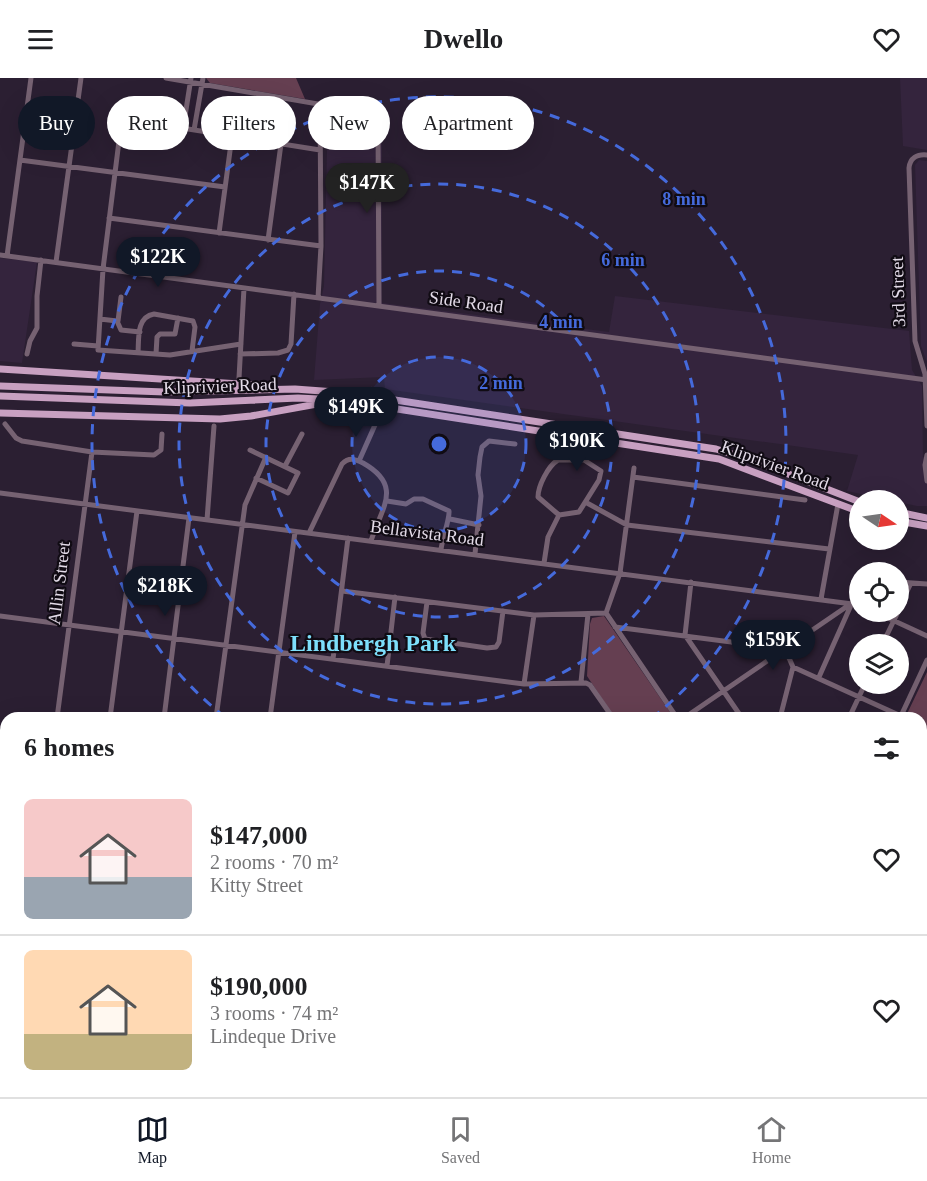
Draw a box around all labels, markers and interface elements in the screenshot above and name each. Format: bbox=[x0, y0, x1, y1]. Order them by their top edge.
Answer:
icon: menu bbox=[24, 23, 57, 56]
icon: heart bbox=[870, 23, 903, 56]
text: Dwello bbox=[424, 24, 503, 54]
chip: Buy bbox=[18, 96, 95, 150]
chip: Rent bbox=[107, 96, 189, 150]
chip: Filters bbox=[201, 96, 296, 150]
chip: New bbox=[308, 96, 390, 150]
chip: Apartment bbox=[402, 96, 534, 150]
pin: $147K bbox=[325, 163, 409, 214]
text: $147K bbox=[339, 171, 395, 193]
text: 8 min bbox=[662, 189, 706, 209]
pin: $122K bbox=[116, 237, 200, 288]
text: $122K bbox=[130, 245, 186, 267]
text: 6 min bbox=[601, 250, 645, 270]
street label: 3rd Street bbox=[887, 256, 909, 328]
street label: Side Road bbox=[428, 287, 504, 317]
text: 4 min bbox=[539, 312, 583, 332]
text: 2 min bbox=[479, 373, 523, 393]
street label: Kliprivier Road bbox=[163, 374, 277, 398]
pin: $149K bbox=[314, 387, 398, 438]
text: $149K bbox=[328, 395, 384, 417]
pin: $190K bbox=[535, 421, 619, 472]
text: $190K bbox=[549, 429, 605, 451]
centre of rings bbox=[429, 434, 449, 454]
street label: Kliprivier Road bbox=[718, 436, 832, 494]
north arrow bbox=[849, 490, 909, 550]
map controls bbox=[849, 490, 909, 694]
street label: Bellavista Road bbox=[369, 516, 485, 550]
street label: Allin Street bbox=[44, 540, 74, 626]
button: locate bbox=[849, 562, 909, 622]
pin: $218K bbox=[123, 566, 207, 617]
text: $218K bbox=[137, 574, 193, 596]
pin: $159K bbox=[731, 620, 815, 671]
text: $159K bbox=[745, 628, 801, 650]
district label: Lindbergh Park bbox=[290, 630, 457, 656]
button: layers bbox=[849, 634, 909, 694]
icon: filters bbox=[870, 732, 903, 765]
text: 6 homes bbox=[24, 733, 114, 762]
text: $147,000 bbox=[210, 821, 308, 850]
icon: home bbox=[72, 823, 144, 895]
icon: heart bbox=[870, 843, 903, 876]
text: 2 rooms · 70 m² bbox=[210, 851, 338, 873]
text: Kitty Street bbox=[210, 874, 303, 896]
text: $190,000 bbox=[210, 972, 308, 1001]
icon: home bbox=[72, 974, 144, 1046]
icon: heart bbox=[870, 994, 903, 1027]
text: 3 rooms · 74 m² bbox=[210, 1002, 338, 1024]
text: Lindeque Drive bbox=[210, 1025, 336, 1047]
tab: Map bbox=[136, 1113, 169, 1167]
tab: Saved bbox=[441, 1113, 480, 1167]
tab: Home bbox=[752, 1113, 791, 1167]

